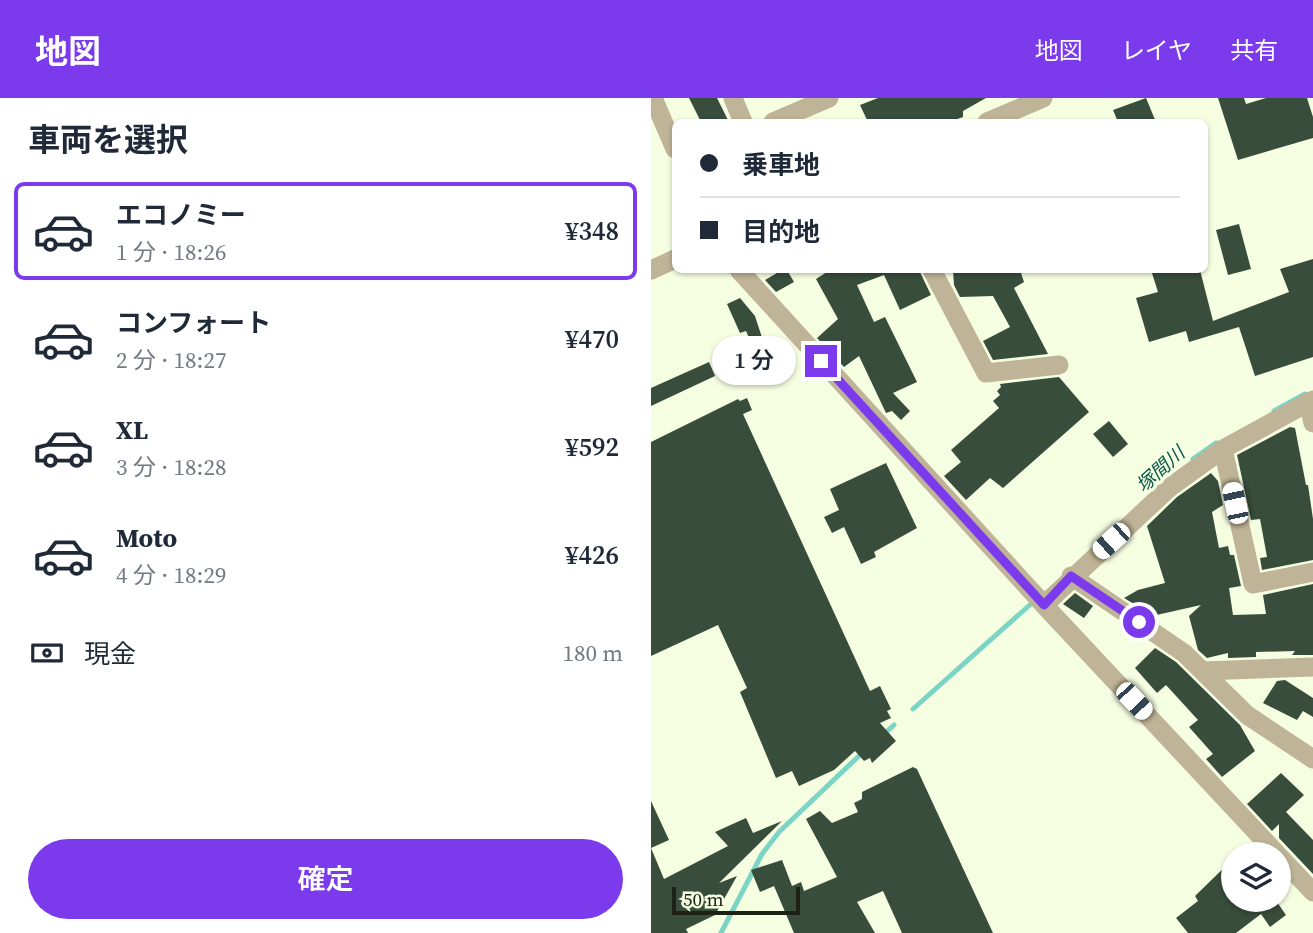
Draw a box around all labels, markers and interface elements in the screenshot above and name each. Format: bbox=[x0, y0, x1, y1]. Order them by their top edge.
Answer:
text: 地図 bbox=[35, 29, 101, 74]
text: 地図 bbox=[1035, 34, 1083, 67]
text: レイヤ bbox=[1121, 34, 1192, 67]
text: 共有 bbox=[1230, 34, 1278, 67]
text: 車両を選択 bbox=[28, 118, 188, 162]
text: 乗車地 bbox=[742, 147, 820, 183]
text: エコノミー bbox=[116, 197, 246, 233]
icon: car bbox=[32, 200, 95, 263]
text: ¥348 bbox=[565, 213, 619, 249]
text: 目的地 bbox=[742, 214, 820, 250]
text: 1 分 · 18:26 bbox=[116, 236, 226, 268]
text: コンフォート bbox=[116, 305, 271, 341]
icon: car bbox=[32, 308, 95, 371]
text: ¥470 bbox=[565, 321, 619, 357]
callout: 1 分 bbox=[712, 336, 797, 386]
text: 2 分 · 18:27 bbox=[116, 344, 226, 376]
text: 1 分 bbox=[734, 344, 774, 376]
route end bbox=[805, 345, 837, 377]
text: XL bbox=[116, 412, 148, 448]
icon: car bbox=[32, 416, 95, 479]
text: ¥592 bbox=[565, 429, 619, 465]
water label: 塚間川 bbox=[1130, 439, 1191, 498]
text: 3 分 · 18:28 bbox=[116, 451, 226, 483]
car bbox=[1221, 480, 1250, 526]
car bbox=[1089, 519, 1134, 563]
text: Moto bbox=[116, 520, 177, 556]
icon: car bbox=[32, 524, 95, 587]
text: ¥426 bbox=[565, 537, 619, 573]
text: 4 分 · 18:29 bbox=[116, 559, 226, 591]
route start bbox=[1123, 606, 1155, 638]
icon: cash bbox=[28, 634, 66, 672]
text: 現金 bbox=[84, 636, 136, 672]
text: 180 m bbox=[562, 637, 623, 669]
car bbox=[1112, 678, 1157, 724]
button: 確定 bbox=[28, 839, 623, 919]
map controls bbox=[1221, 842, 1291, 912]
button: layers bbox=[1221, 842, 1291, 912]
scale bar bbox=[672, 884, 800, 916]
text: 50 m bbox=[683, 886, 724, 912]

